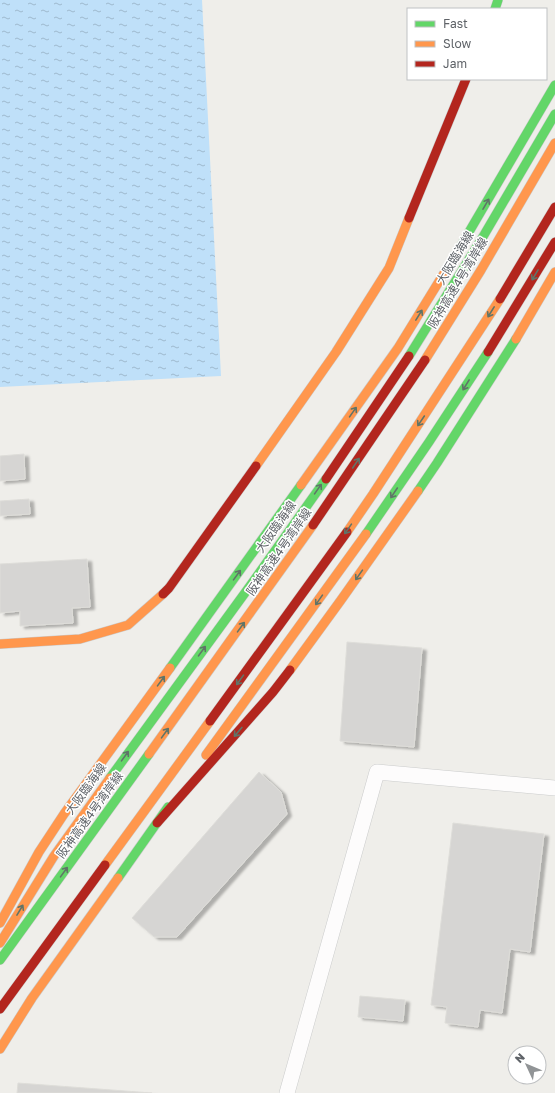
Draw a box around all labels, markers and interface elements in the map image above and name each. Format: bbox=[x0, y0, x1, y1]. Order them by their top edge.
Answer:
legend bbox=[407, 8, 547, 80]
text: Fast bbox=[443, 16, 468, 31]
text: Slow bbox=[443, 36, 471, 51]
text: Jam bbox=[443, 56, 467, 71]
one-way arrow bbox=[482, 199, 490, 210]
street label: 大阪臨海線 bbox=[433, 228, 476, 287]
street label: 阪神高速4号湾岸線 bbox=[425, 235, 491, 331]
one-way arrow bbox=[531, 269, 539, 280]
one-way arrow bbox=[487, 306, 495, 317]
one-way arrow bbox=[415, 309, 423, 321]
one-way arrow bbox=[462, 379, 470, 391]
one-way arrow bbox=[349, 407, 357, 418]
one-way arrow bbox=[417, 415, 425, 426]
one-way arrow bbox=[351, 458, 360, 469]
one-way arrow bbox=[314, 483, 322, 494]
one-way arrow bbox=[390, 488, 398, 499]
street label: 大阪臨海線 bbox=[252, 498, 299, 556]
street label: 阪神高速4号湾岸線 bbox=[243, 505, 314, 598]
one-way arrow bbox=[344, 523, 352, 534]
one-way arrow bbox=[355, 569, 363, 580]
one-way arrow bbox=[233, 570, 241, 581]
one-way arrow bbox=[315, 594, 323, 605]
one-way arrow bbox=[237, 622, 245, 633]
one-way arrow bbox=[197, 646, 206, 657]
one-way arrow bbox=[157, 675, 165, 686]
one-way arrow bbox=[236, 675, 244, 686]
one-way arrow bbox=[161, 727, 169, 738]
one-way arrow bbox=[233, 727, 242, 738]
one-way arrow bbox=[121, 751, 129, 762]
street label: 大阪臨海線 bbox=[62, 760, 109, 817]
street label: 阪神高速4号湾岸線 bbox=[53, 769, 126, 861]
one-way arrow bbox=[60, 867, 68, 878]
one-way arrow bbox=[16, 905, 24, 916]
north arrow bbox=[507, 1045, 547, 1085]
text: N bbox=[512, 1050, 527, 1065]

